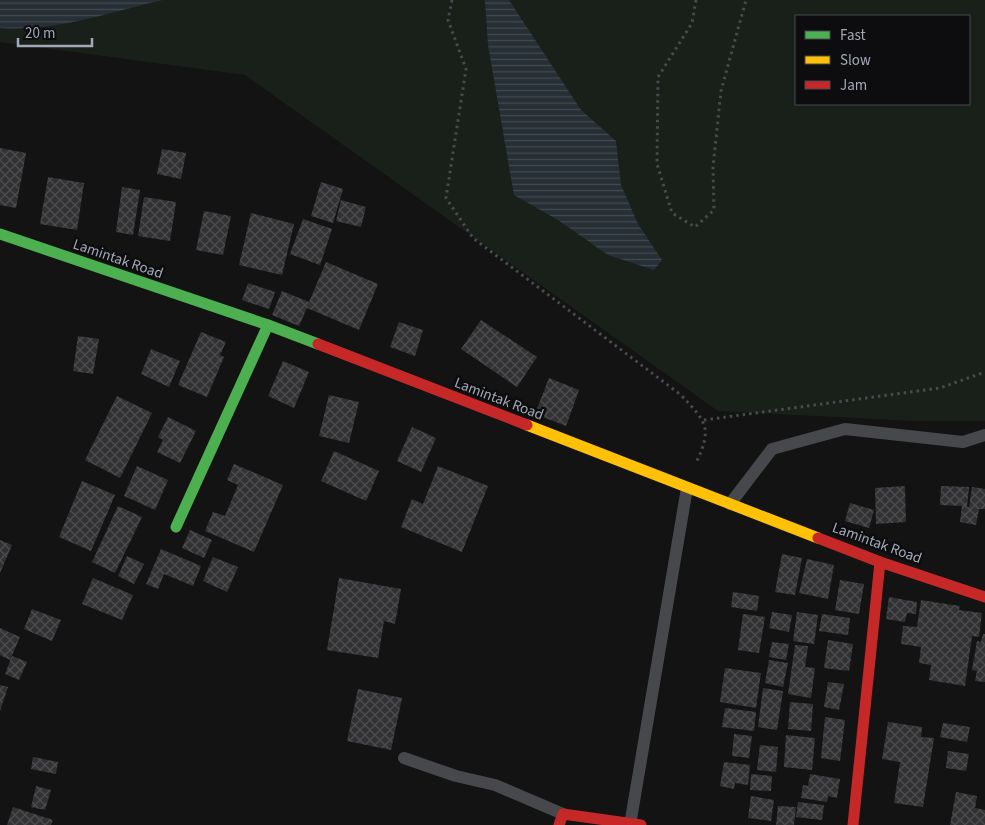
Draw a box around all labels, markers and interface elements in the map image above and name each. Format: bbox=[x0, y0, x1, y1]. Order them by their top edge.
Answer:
scale bar bbox=[18, 15, 91, 47]
legend bbox=[795, 15, 970, 105]
text: 20 m bbox=[25, 23, 55, 44]
text: Fast bbox=[840, 25, 866, 46]
text: Slow bbox=[840, 50, 871, 71]
text: Jam bbox=[840, 75, 867, 96]
street label: Lamintak Road bbox=[70, 234, 166, 284]
street label: Lamintak Road bbox=[451, 372, 547, 426]
street label: Lamintak Road bbox=[829, 517, 925, 569]

